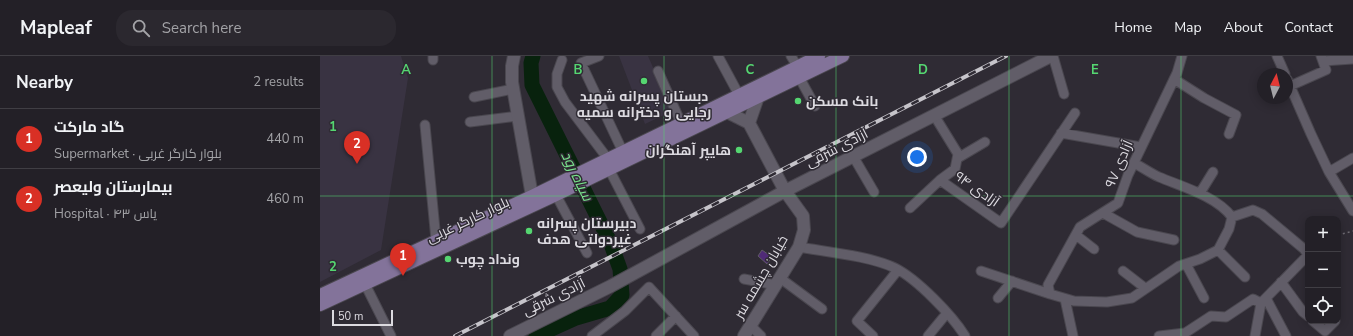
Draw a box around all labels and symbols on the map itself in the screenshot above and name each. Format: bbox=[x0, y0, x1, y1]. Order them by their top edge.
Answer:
text: A bbox=[401, 61, 411, 79]
text: B bbox=[574, 61, 583, 79]
text: C bbox=[746, 61, 755, 79]
text: D bbox=[918, 61, 928, 79]
text: E bbox=[1091, 61, 1099, 79]
north arrow bbox=[1257, 68, 1293, 104]
marker: دبستان پسرانه شهید رجایی و دخترانه سمیه bbox=[639, 76, 649, 86]
place label: دبستان پسرانه شهید رجایی و دخترانه سمیه bbox=[577, 87, 711, 122]
place label: بانک مسکن bbox=[806, 92, 878, 111]
marker: بانک مسکن bbox=[793, 96, 803, 106]
text: 1 bbox=[329, 118, 337, 136]
street label: آزادی شرقی bbox=[803, 124, 872, 172]
pin: 2 bbox=[344, 131, 370, 164]
street label: آزادی ۹۷ bbox=[1100, 137, 1138, 191]
place label: هایپر آهنگران bbox=[646, 141, 731, 161]
marker: هایپر آهنگران bbox=[734, 145, 744, 155]
your location bbox=[907, 147, 927, 167]
water label: سیاه رود bbox=[556, 148, 598, 205]
street label: آزادی ۹۴ bbox=[951, 167, 1003, 211]
street label: بلوار کارگر غربی bbox=[423, 192, 513, 248]
place label: دبیرستان پسرانه غیردولتی هدف bbox=[537, 214, 636, 249]
marker: دبیرستان پسرانه غیردولتی هدف bbox=[524, 226, 534, 236]
street label: خیابان چشمه سر bbox=[729, 232, 793, 323]
pin: 1 bbox=[390, 243, 416, 276]
place label: ونداد چوب bbox=[456, 250, 520, 270]
marker: ونداد چوب bbox=[443, 254, 453, 264]
text: 2 bbox=[329, 258, 337, 276]
street label: آزادی شرقی bbox=[519, 274, 589, 320]
scale bar bbox=[332, 308, 393, 327]

